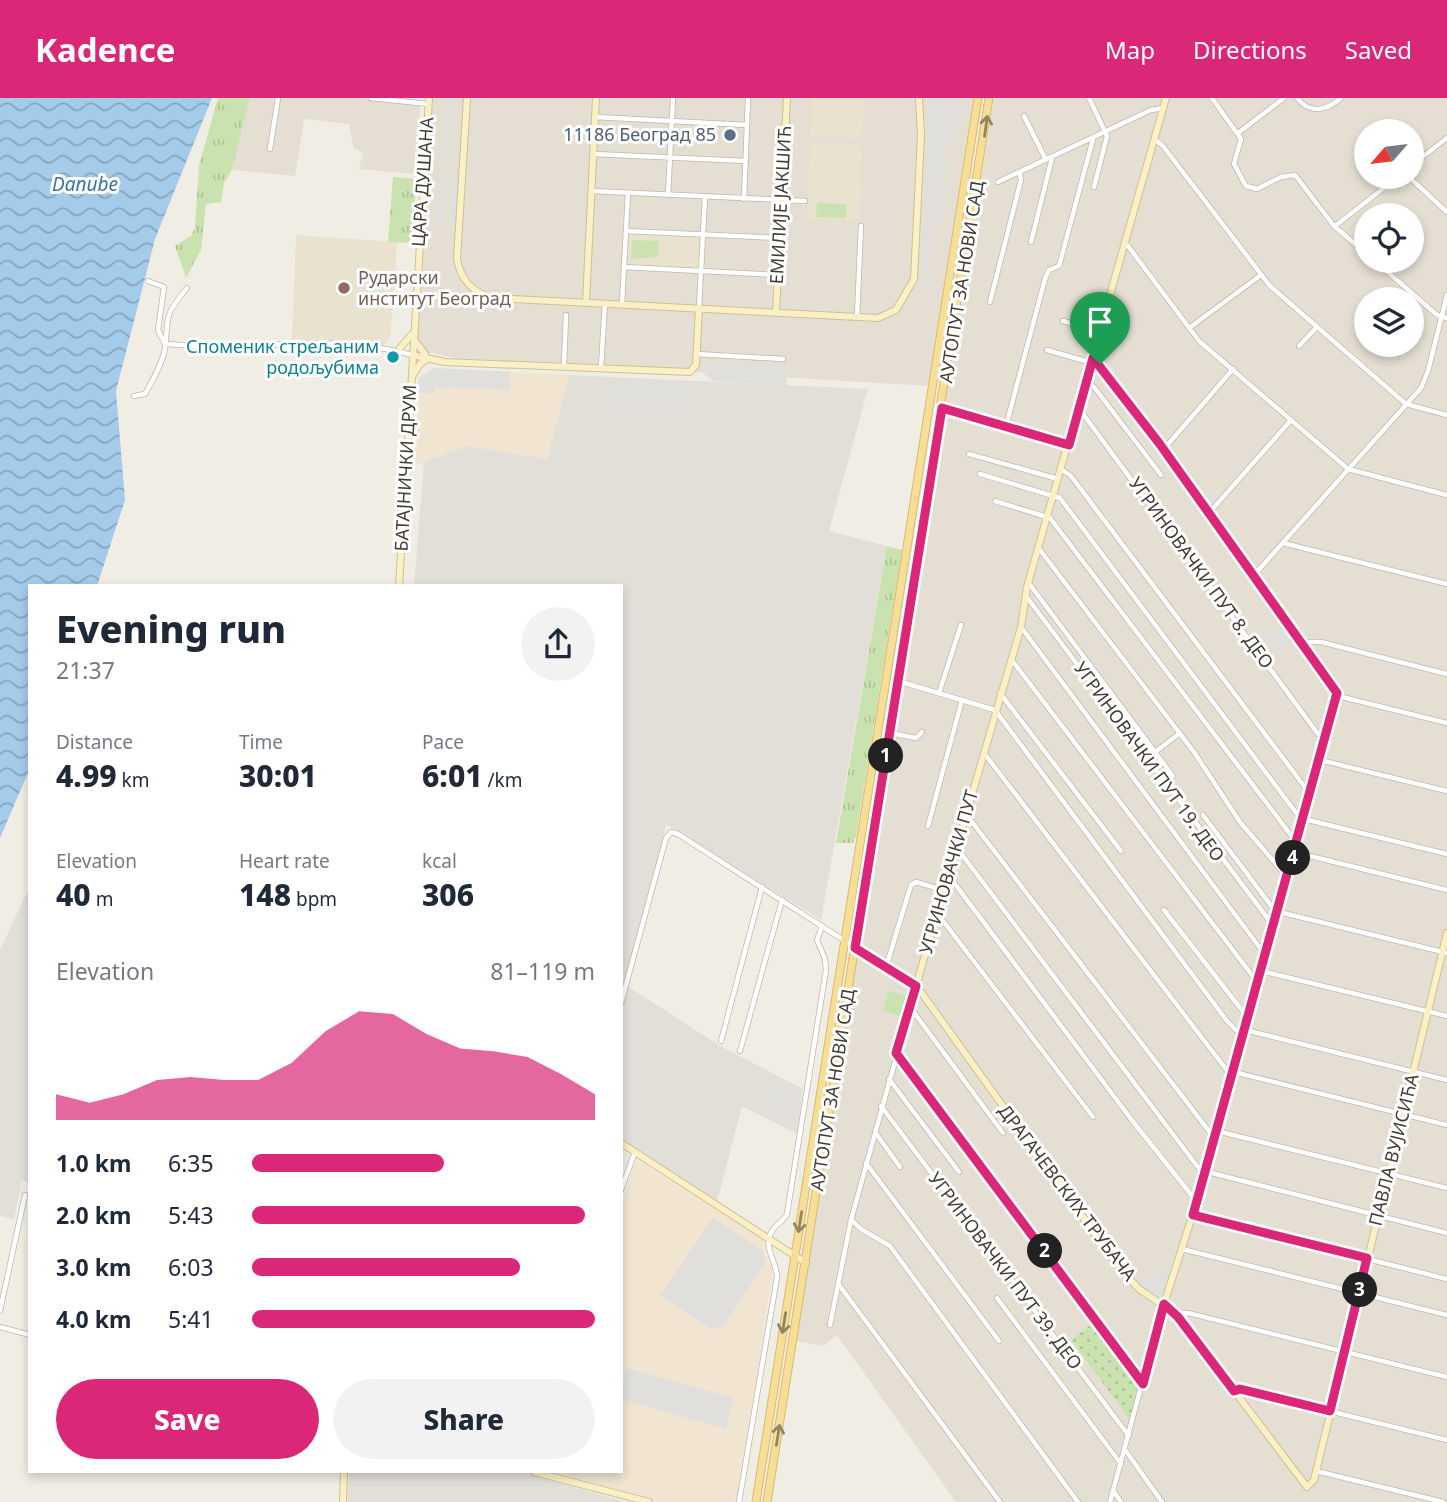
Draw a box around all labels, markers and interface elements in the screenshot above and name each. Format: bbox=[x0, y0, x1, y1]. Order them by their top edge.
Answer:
text: Kadence bbox=[35, 27, 175, 72]
text: Map bbox=[1105, 33, 1155, 66]
text: Directions bbox=[1193, 33, 1307, 66]
text: Saved bbox=[1345, 33, 1412, 66]
one-way arrow bbox=[979, 115, 992, 138]
street label: ЦАРА ДУШАНА bbox=[405, 116, 439, 248]
north arrow bbox=[1354, 119, 1424, 189]
map controls bbox=[1354, 119, 1424, 357]
place label: 11186 Београд 85 bbox=[563, 122, 716, 146]
street label: ЕМИЛИЈЕ ЈАКШИЋ bbox=[764, 125, 796, 285]
marker: 11186 Београд 85 bbox=[722, 127, 738, 143]
water label: Danube bbox=[52, 171, 118, 197]
street label: АУТОПУТ ЗА НОВИ САД bbox=[933, 179, 989, 385]
button: locate bbox=[1354, 203, 1424, 273]
place label: Рударски институт Београд bbox=[358, 265, 511, 310]
marker: Рударски институт Београд bbox=[336, 280, 352, 296]
button: layers bbox=[1354, 287, 1424, 357]
pin bbox=[1070, 292, 1130, 364]
icon: arrive bbox=[1081, 303, 1119, 341]
place label: Споменик стрељаним родољубима bbox=[186, 334, 379, 379]
marker: Споменик стрељаним родољубима bbox=[385, 349, 401, 365]
street label: БАТАЈНИЧКИ ДРУМ bbox=[389, 384, 421, 552]
street label: УГРИНОВАЧКИ ПУТ 8. ДЕО bbox=[1124, 472, 1279, 673]
text: Evening run bbox=[56, 602, 286, 654]
button: share bbox=[521, 607, 595, 681]
text: 21:37 bbox=[56, 654, 115, 686]
street label: УГРИНОВАЧКИ ПУТ 19. ДЕО bbox=[1069, 657, 1230, 866]
text: Distance bbox=[56, 729, 133, 755]
text: Time bbox=[239, 729, 283, 755]
text: Pace bbox=[422, 729, 464, 755]
pin: 1 bbox=[868, 738, 903, 774]
text: 1 bbox=[880, 742, 891, 768]
text: 4.99 bbox=[56, 755, 117, 796]
text: 30:01 bbox=[239, 755, 317, 796]
text: 6:01 bbox=[422, 755, 483, 796]
text: km bbox=[117, 767, 149, 793]
text: /km bbox=[483, 767, 523, 793]
street label: УГРИНОВАЧКИ ПУТ bbox=[913, 787, 983, 957]
pin: 4 bbox=[1276, 840, 1310, 876]
text: 4 bbox=[1287, 844, 1298, 870]
text: Elevation bbox=[56, 848, 137, 874]
text: Heart rate bbox=[239, 848, 330, 874]
text: kcal bbox=[422, 848, 457, 874]
text: 40 bbox=[56, 874, 91, 915]
text: 148 bbox=[239, 874, 291, 915]
text: 306 bbox=[422, 874, 474, 915]
text: m bbox=[91, 886, 113, 912]
text: bpm bbox=[291, 886, 337, 912]
text: Elevation bbox=[56, 955, 154, 987]
text: 81–119 m bbox=[490, 955, 595, 987]
street label: АУТОПУТ ЗА НОВИ САД bbox=[804, 987, 860, 1193]
street label: ПАВЛА ВУЈИСИЋА bbox=[1363, 1071, 1424, 1228]
street label: ДРАГАЧЕВСКИХ ТРУБАЧА bbox=[994, 1099, 1142, 1286]
text: 1.0 km bbox=[56, 1147, 131, 1179]
text: 6:35 bbox=[168, 1147, 214, 1179]
street label: УГРИНОВАЧКИ ПУТ 39. ДЕО bbox=[924, 1167, 1088, 1374]
text: 2.0 km bbox=[56, 1199, 131, 1231]
text: 5:43 bbox=[168, 1199, 214, 1231]
one-way arrow bbox=[793, 1211, 806, 1233]
pin: 2 bbox=[1028, 1234, 1062, 1268]
text: 2 bbox=[1039, 1237, 1050, 1263]
text: 3.0 km bbox=[56, 1251, 131, 1283]
text: 6:03 bbox=[168, 1251, 214, 1283]
pin: 3 bbox=[1342, 1272, 1378, 1308]
text: 3 bbox=[1354, 1276, 1365, 1302]
text: 4.0 km bbox=[56, 1303, 131, 1335]
text: 5:41 bbox=[168, 1303, 214, 1335]
one-way arrow bbox=[777, 1311, 790, 1334]
button: Save bbox=[56, 1379, 319, 1459]
button: Share bbox=[333, 1379, 595, 1459]
one-way arrow bbox=[772, 1424, 785, 1447]

